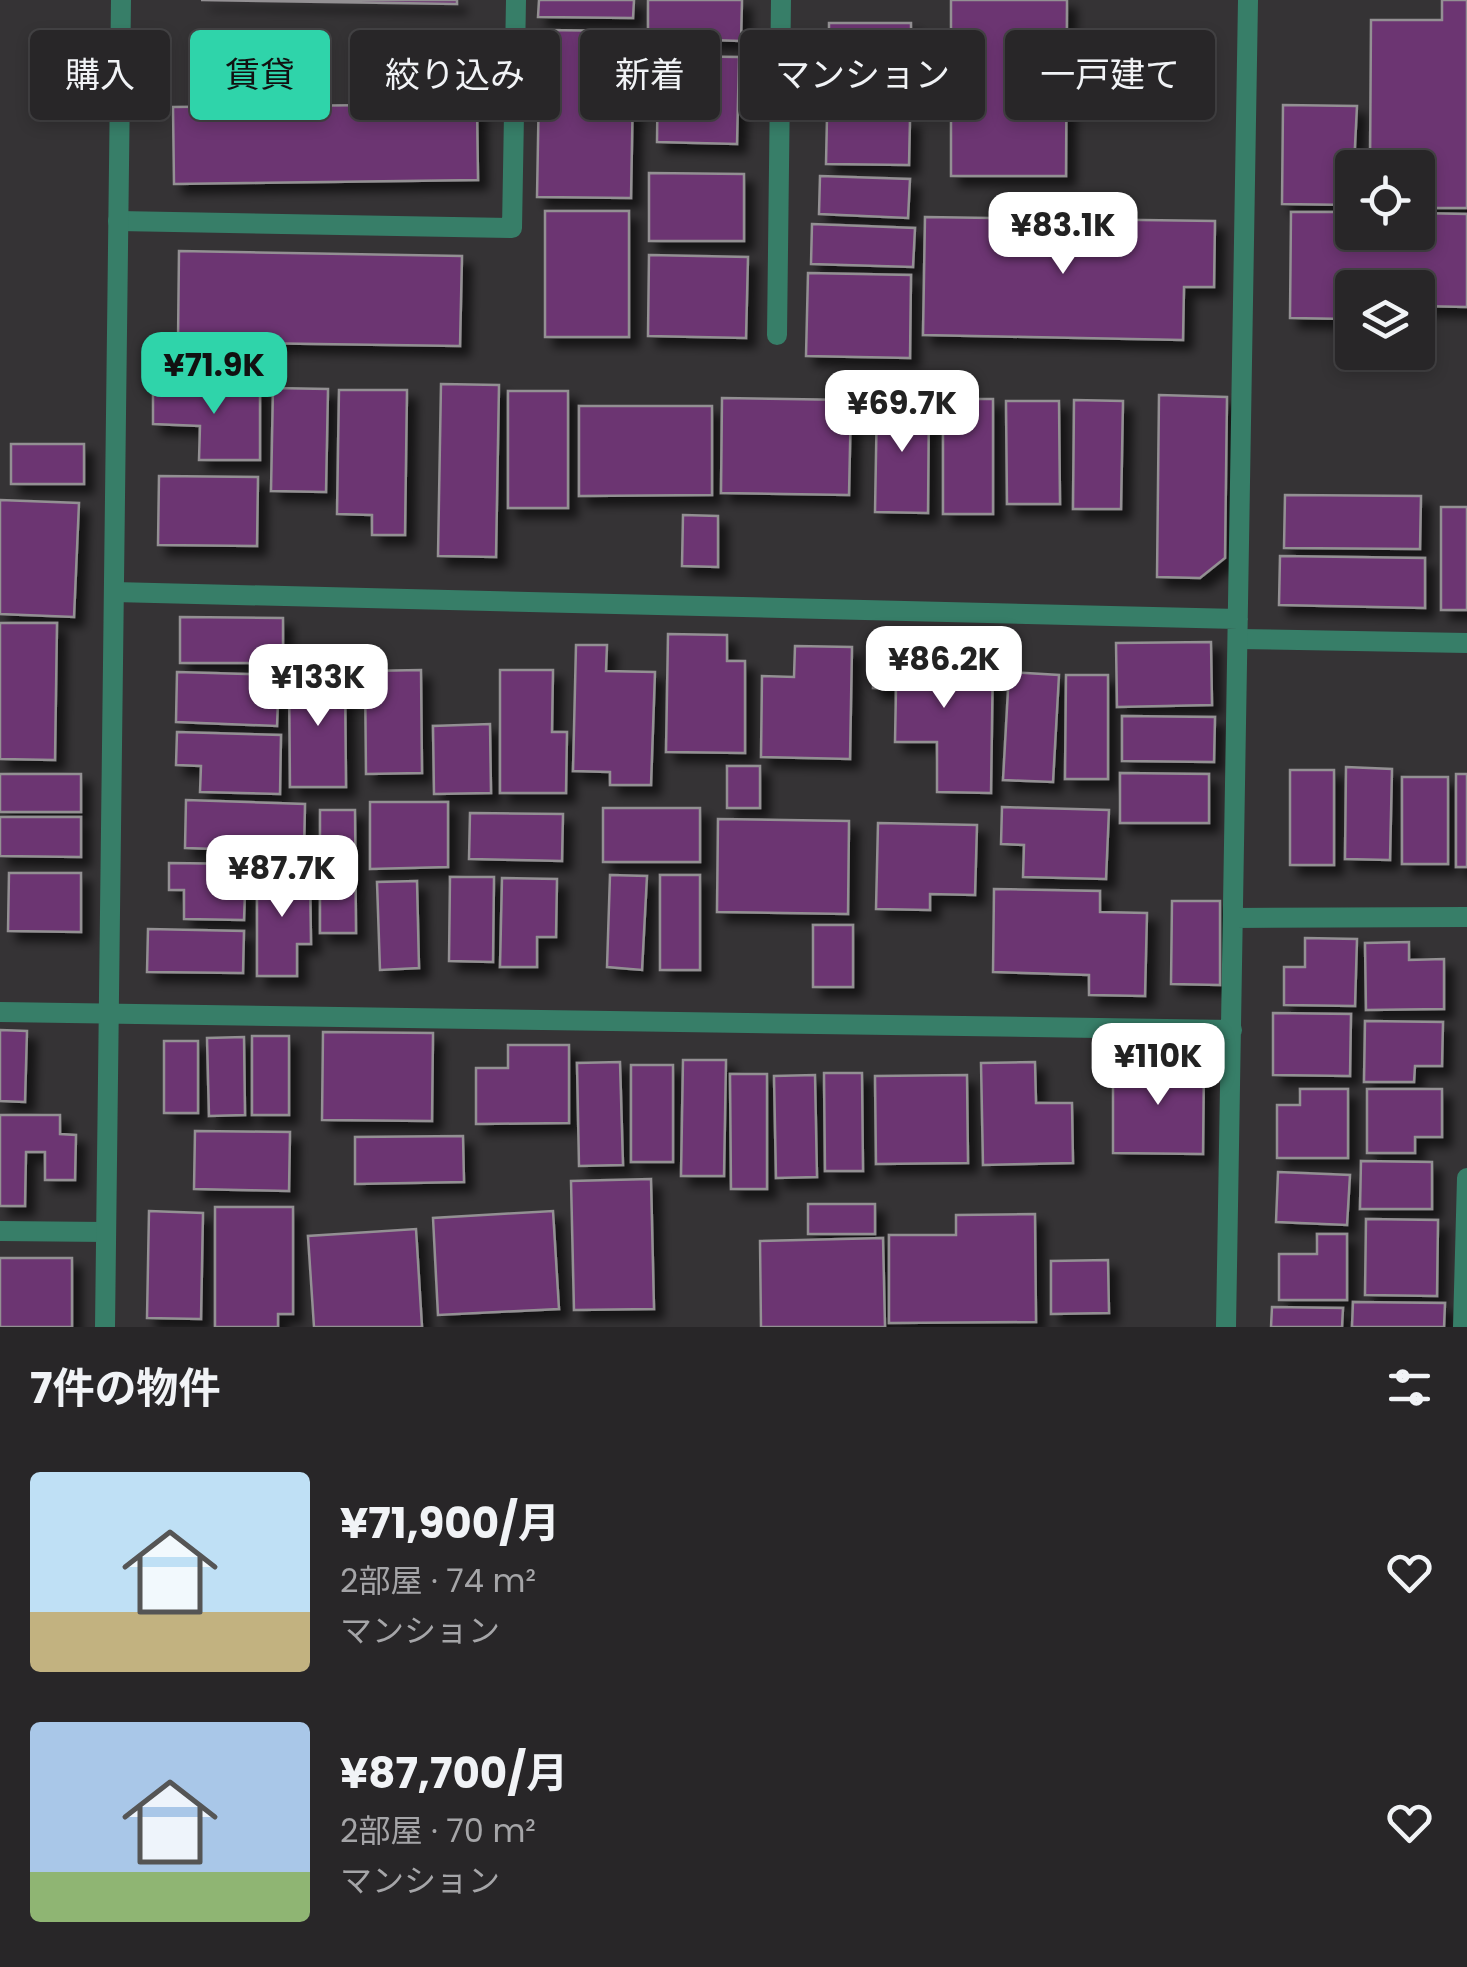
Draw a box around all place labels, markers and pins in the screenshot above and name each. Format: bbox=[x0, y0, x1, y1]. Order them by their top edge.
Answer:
pin: ¥83.1K bbox=[982, 192, 1144, 277]
pin: ¥71.9K bbox=[133, 332, 295, 417]
pin: ¥69.7K bbox=[821, 370, 983, 455]
pin: ¥86.2K bbox=[863, 626, 1025, 711]
pin: ¥133K bbox=[248, 644, 388, 729]
pin: ¥87.7K bbox=[201, 835, 363, 920]
pin: ¥110K bbox=[1088, 1023, 1228, 1108]

